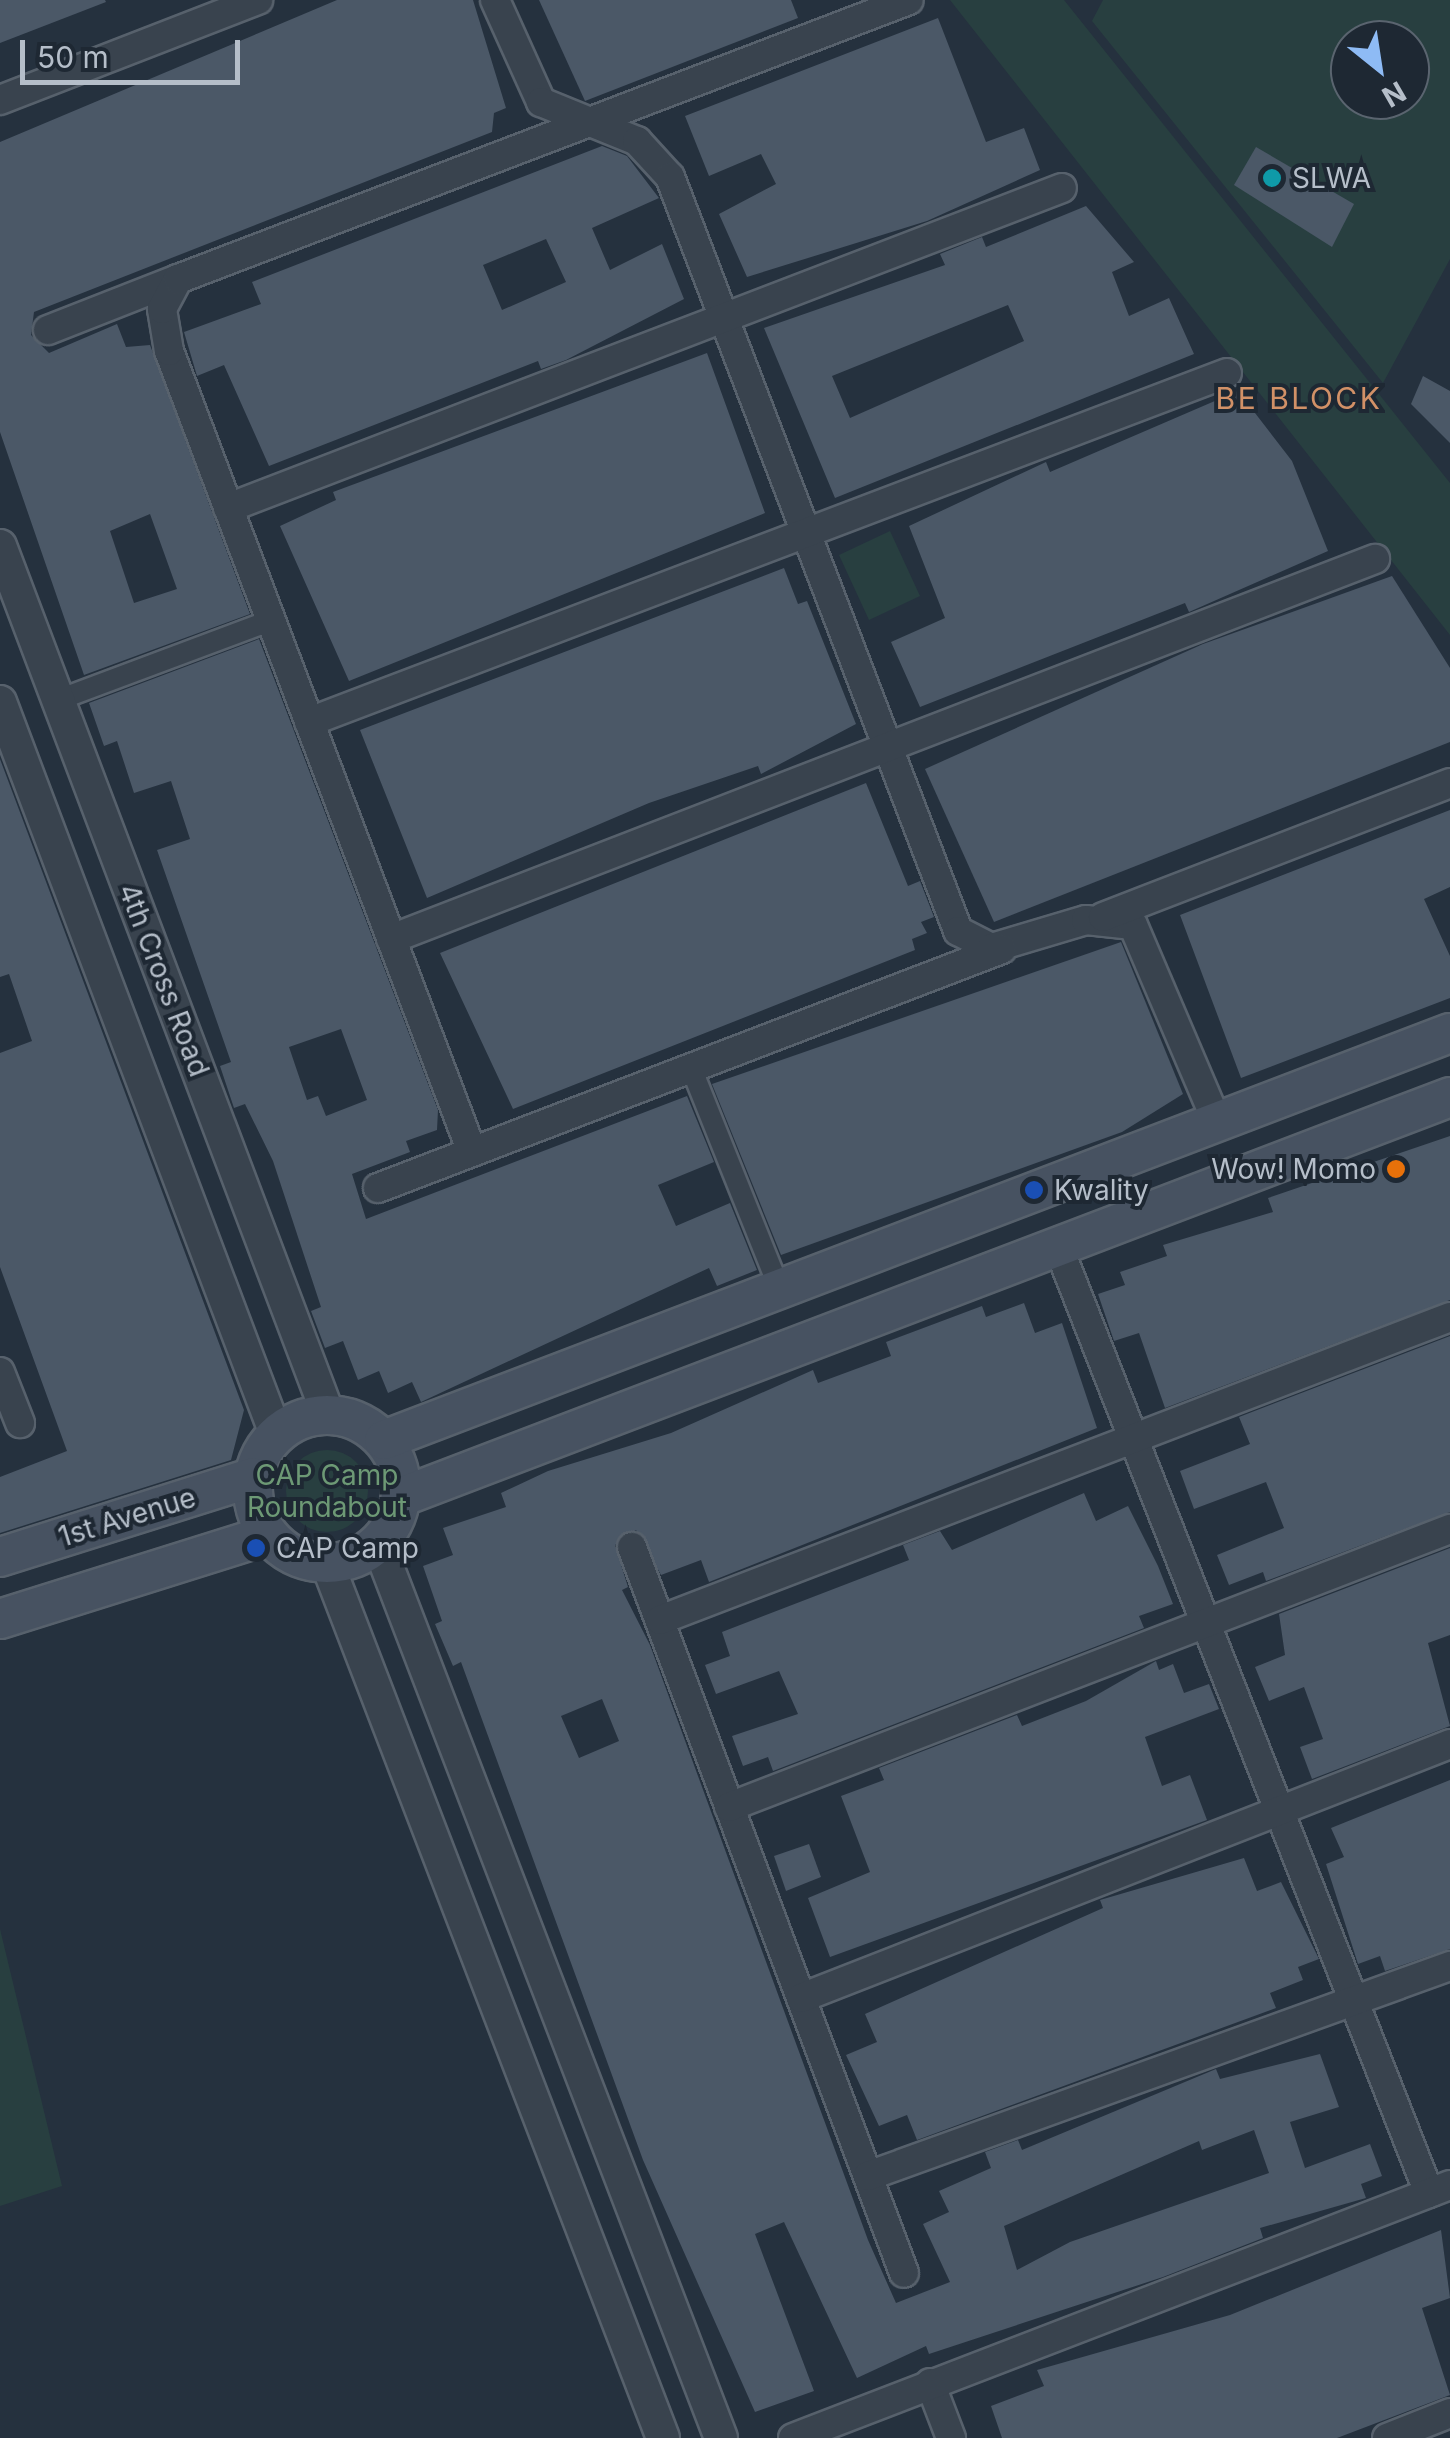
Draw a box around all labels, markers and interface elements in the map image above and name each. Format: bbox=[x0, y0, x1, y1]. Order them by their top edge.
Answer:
scale bar bbox=[25, 20, 245, 82]
north arrow bbox=[1330, 20, 1430, 120]
text: 50 m bbox=[37, 39, 109, 75]
text: N bbox=[1376, 74, 1412, 114]
place label: SLWA bbox=[1292, 161, 1371, 195]
marker: SLWA bbox=[1261, 167, 1283, 189]
district label: BE BLOCK bbox=[1216, 380, 1382, 416]
street label: 4th Cross Road bbox=[112, 879, 216, 1081]
place label: Wow! Momo bbox=[1211, 1152, 1376, 1186]
marker: Wow! Momo bbox=[1385, 1158, 1407, 1180]
place label: Kwality bbox=[1054, 1173, 1149, 1207]
marker: Kwality bbox=[1023, 1179, 1045, 1201]
park label: CAP Camp Roundabout bbox=[247, 1458, 407, 1524]
street label: 1st Avenue bbox=[54, 1480, 200, 1554]
place label: CAP Camp bbox=[276, 1531, 419, 1565]
marker: CAP Camp bbox=[245, 1537, 267, 1559]

